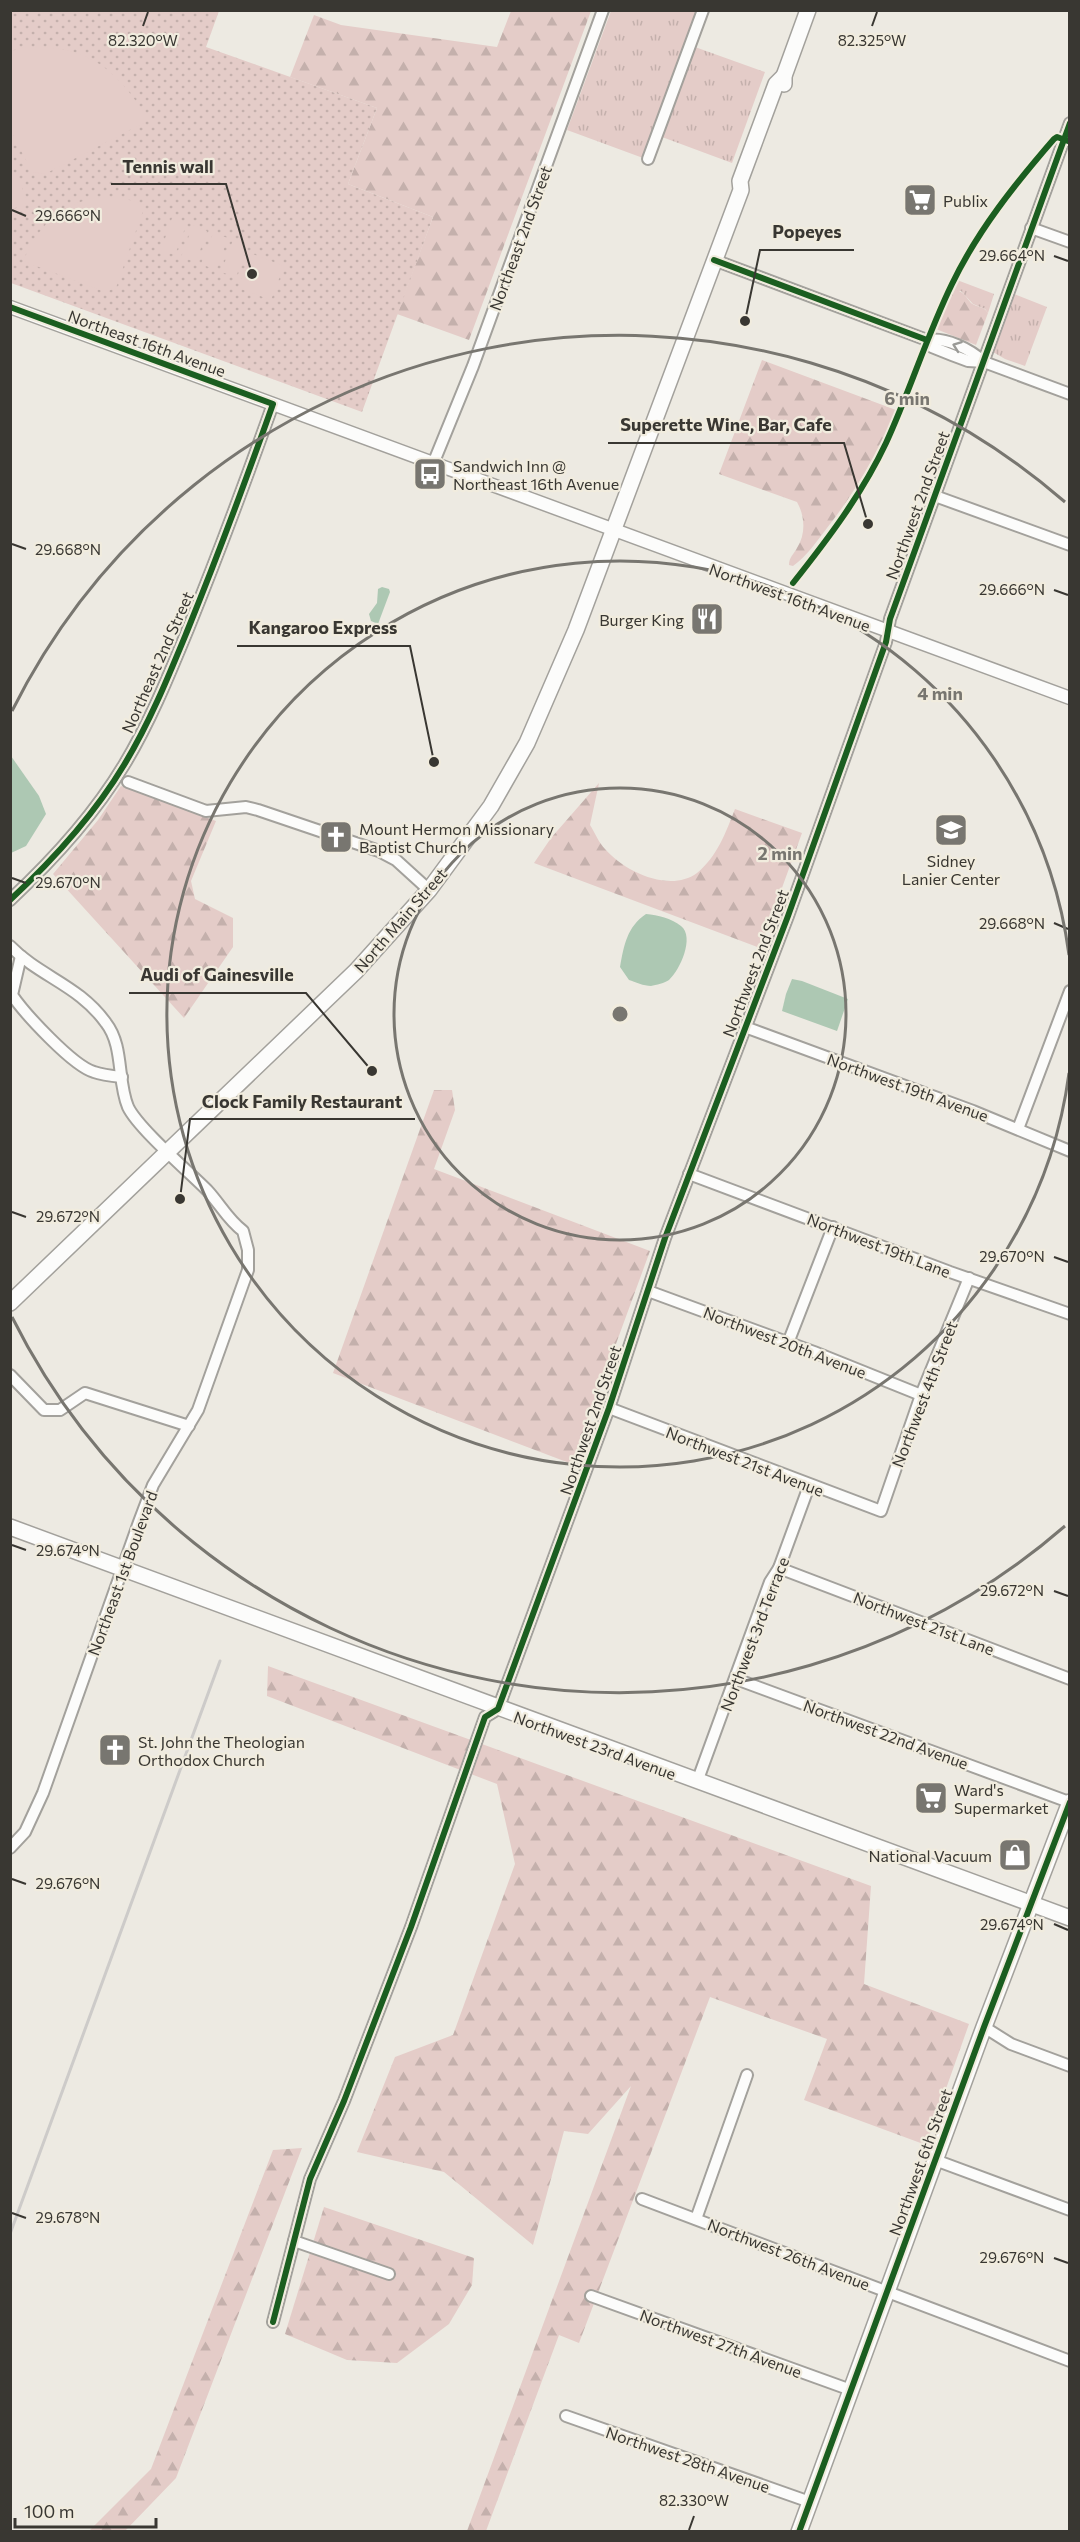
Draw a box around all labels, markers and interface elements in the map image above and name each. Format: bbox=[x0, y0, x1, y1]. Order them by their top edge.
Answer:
text: 82.320°W bbox=[108, 31, 178, 49]
text: 82.325°W bbox=[838, 31, 906, 49]
callout: Tennis wall bbox=[111, 148, 226, 184]
text: Tennis wall bbox=[122, 155, 214, 177]
street label: Northeast 2nd Street bbox=[485, 162, 555, 313]
supermarket icon: Publix bbox=[902, 182, 938, 218]
place label: Publix bbox=[943, 191, 989, 210]
text: 29.666°N bbox=[35, 206, 101, 224]
callout: Popeyes bbox=[760, 214, 854, 250]
text: Popeyes bbox=[772, 220, 842, 242]
text: 29.664°N bbox=[979, 246, 1045, 264]
street label: Northeast 16th Avenue bbox=[66, 306, 228, 380]
one-way arrow bbox=[952, 341, 963, 354]
text: 6 min bbox=[884, 387, 930, 409]
callout: Superette Wine, Bar, Cafe bbox=[608, 407, 844, 443]
text: Superette Wine, Bar, Cafe bbox=[620, 413, 832, 435]
street label: Northwest 2nd Street bbox=[881, 428, 953, 582]
bus stop icon: Sandwich Inn @ Northeast 16th Avenue bbox=[412, 456, 448, 492]
place label: Sandwich Inn @ Northeast 16th Avenue bbox=[453, 456, 619, 493]
text: 29.668°N bbox=[35, 540, 101, 558]
street label: Northwest 16th Avenue bbox=[707, 559, 873, 635]
text: 29.666°N bbox=[979, 580, 1045, 598]
street label: Northeast 2nd Street bbox=[117, 588, 197, 736]
restaurant icon: Burger King bbox=[689, 601, 725, 637]
callout: Kangaroo Express bbox=[237, 610, 410, 646]
place label: Burger King bbox=[599, 610, 684, 629]
text: Kangaroo Express bbox=[249, 616, 397, 638]
text: 4 min bbox=[917, 682, 963, 704]
school or university icon: Sidney Lanier Center bbox=[933, 812, 969, 848]
church icon: Mount Hermon Missionary Baptist Church bbox=[318, 819, 354, 855]
place label: Mount Hermon Missionary Baptist Church bbox=[359, 819, 554, 856]
text: 2 min bbox=[758, 842, 802, 864]
place label: Sidney Lanier Center bbox=[902, 851, 1001, 888]
street label: North Main Street bbox=[350, 864, 451, 976]
text: 29.670°N bbox=[35, 873, 101, 891]
street label: Northwest 2nd Street bbox=[718, 886, 792, 1040]
text: 29.668°N bbox=[979, 914, 1045, 932]
callout: Audi of Gainesville bbox=[129, 957, 306, 993]
text: Audi of Gainesville bbox=[140, 963, 294, 985]
centre of rings bbox=[610, 1004, 630, 1024]
street label: Northwest 19th Avenue bbox=[825, 1049, 991, 1125]
callout: Clock Family Restaurant bbox=[190, 1083, 415, 1119]
text: Clock Family Restaurant bbox=[202, 1090, 403, 1112]
text: 29.672°N bbox=[36, 1207, 100, 1225]
street label: Northwest 19th Lane bbox=[805, 1209, 953, 1281]
text: 29.670°N bbox=[979, 1247, 1045, 1265]
street label: Northwest 20th Avenue bbox=[701, 1302, 869, 1382]
street label: Northwest 4th Street bbox=[887, 1318, 961, 1470]
street label: Northwest 2nd Street bbox=[555, 1342, 625, 1497]
street label: Northwest 21st Avenue bbox=[664, 1422, 826, 1500]
street label: Northeast 1st Boulevard bbox=[83, 1488, 161, 1658]
text: 29.674°N bbox=[36, 1541, 100, 1559]
street label: Northwest 3rd Terrace bbox=[716, 1554, 792, 1714]
text: 29.672°N bbox=[980, 1581, 1044, 1599]
street label: Northwest 21st Lane bbox=[851, 1587, 997, 1659]
street label: Northwest 22nd Avenue bbox=[801, 1695, 971, 1773]
street label: Northwest 23rd Avenue bbox=[511, 1707, 679, 1783]
church icon: St. John the Theologian Orthodox Church bbox=[97, 1732, 133, 1768]
place label: St. John the Theologian Orthodox Church bbox=[138, 1732, 305, 1769]
supermarket icon: Ward's Supermarket bbox=[913, 1780, 949, 1816]
place label: Ward's Supermarket bbox=[954, 1780, 1049, 1817]
shop icon: National Vacuum bbox=[997, 1837, 1033, 1873]
place label: National Vacuum bbox=[868, 1846, 992, 1865]
text: 29.676°N bbox=[36, 1874, 100, 1892]
text: 29.674°N bbox=[980, 1915, 1044, 1933]
street label: Northwest 6th Street bbox=[885, 2085, 956, 2238]
text: 29.678°N bbox=[36, 2208, 100, 2226]
street label: Northwest 26th Avenue bbox=[705, 2214, 873, 2294]
text: 29.676°N bbox=[980, 2248, 1044, 2266]
street label: Northwest 27th Avenue bbox=[638, 2305, 804, 2381]
street label: Northwest 28th Avenue bbox=[604, 2422, 772, 2496]
scale bar bbox=[15, 2491, 156, 2529]
text: 82.330°W bbox=[659, 2491, 729, 2509]
text: 100 m bbox=[24, 2500, 74, 2522]

